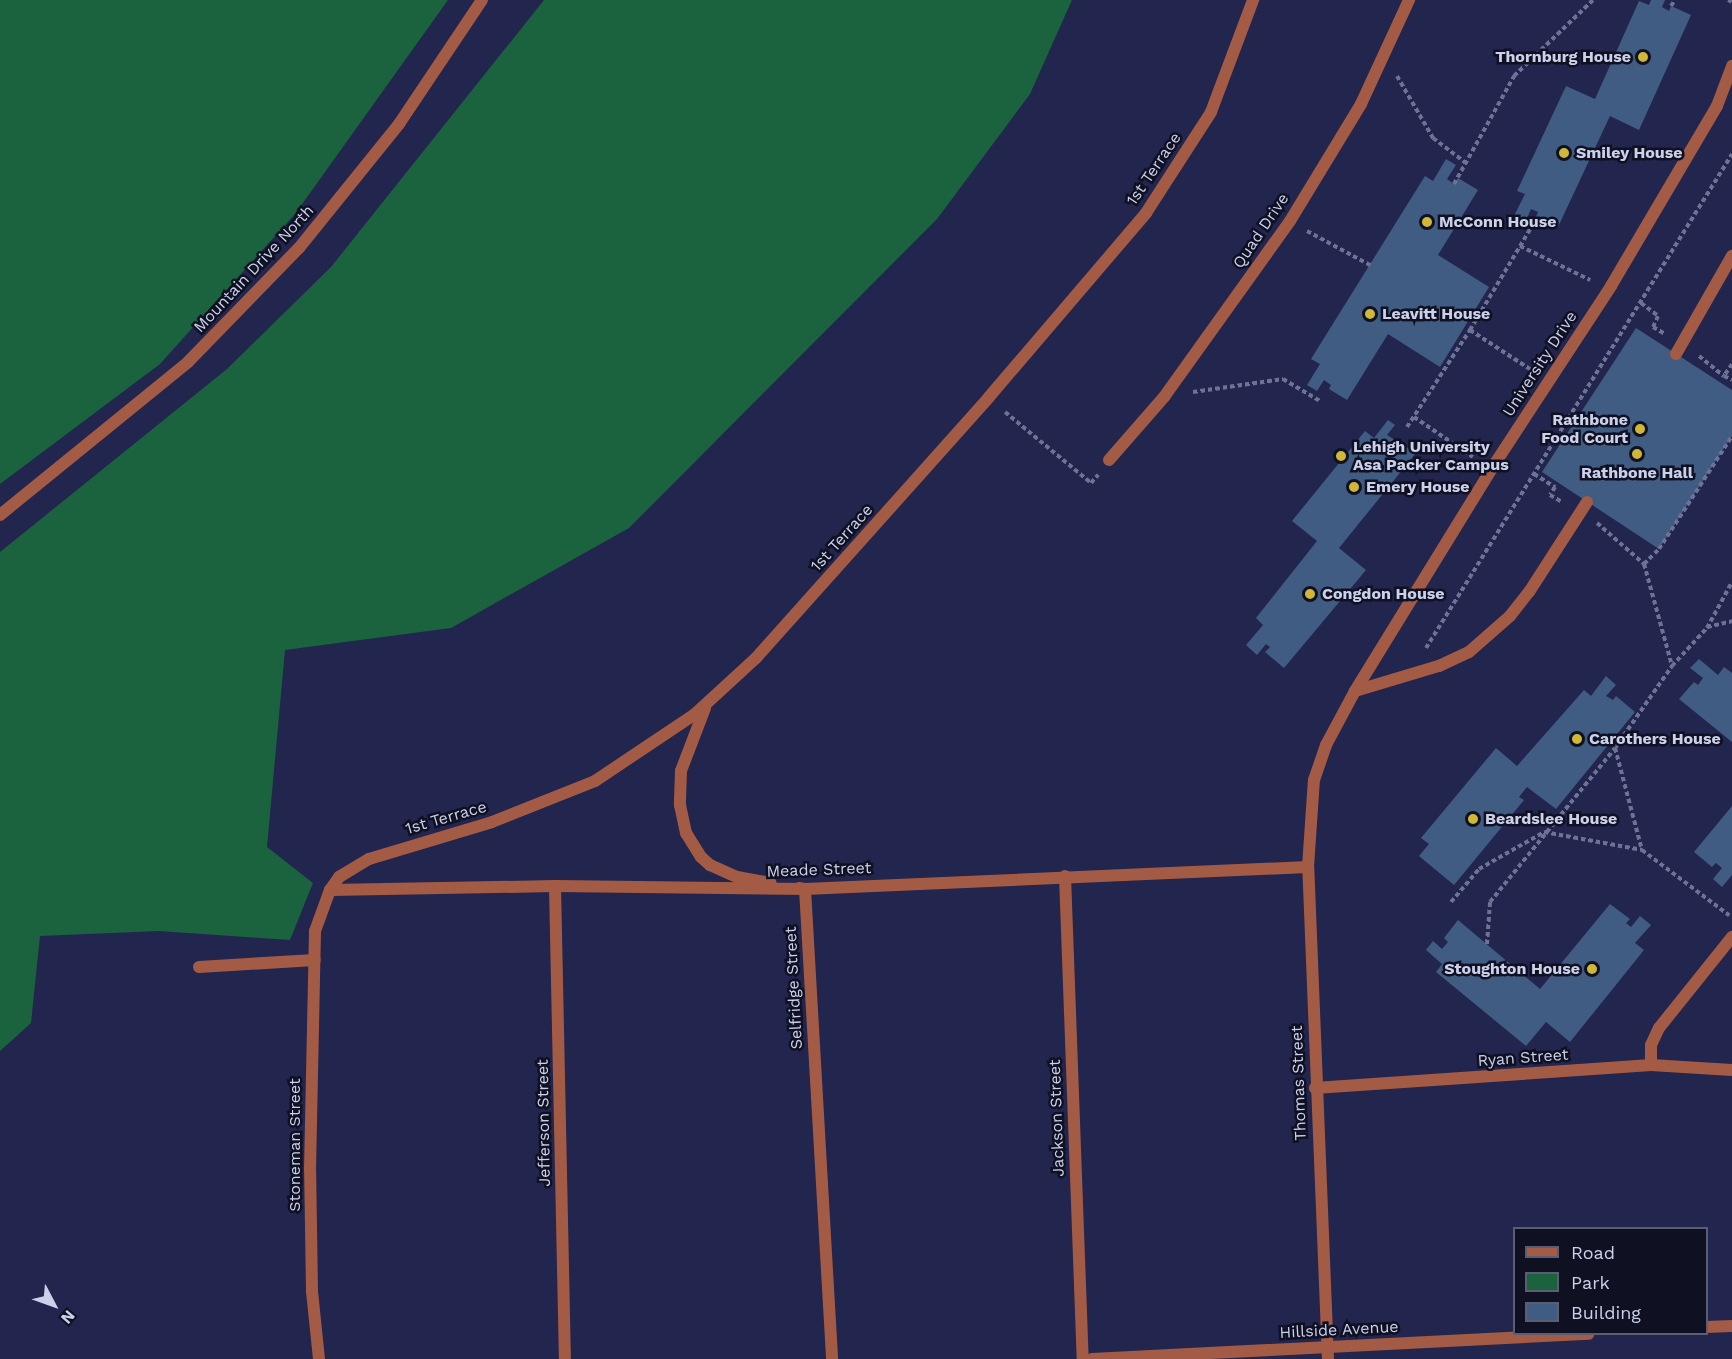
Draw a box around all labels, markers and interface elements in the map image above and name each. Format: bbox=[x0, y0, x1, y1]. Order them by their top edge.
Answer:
place label: Thornburg House bbox=[1495, 47, 1631, 67]
marker: Thornburg House bbox=[1636, 50, 1650, 64]
street label: 1st Terrace bbox=[1123, 129, 1185, 209]
place label: Smiley House bbox=[1576, 143, 1683, 163]
marker: Smiley House bbox=[1557, 146, 1571, 160]
street label: Quad Drive bbox=[1229, 190, 1293, 272]
street label: Mountain Drive North bbox=[190, 201, 318, 337]
place label: McConn House bbox=[1439, 212, 1556, 232]
marker: McConn House bbox=[1420, 215, 1434, 229]
place label: Leavitt House bbox=[1382, 304, 1490, 324]
marker: Leavitt House bbox=[1363, 307, 1377, 321]
street label: University Drive bbox=[1499, 308, 1581, 420]
place label: Rathbone Food Court bbox=[1541, 410, 1628, 448]
marker: Rathbone Food Court bbox=[1633, 422, 1647, 436]
place label: Lehigh University Asa Packer Campus bbox=[1353, 437, 1509, 475]
marker: Rathbone Hall bbox=[1630, 447, 1644, 461]
marker: Lehigh University Asa Packer Campus bbox=[1334, 449, 1348, 463]
place label: Rathbone Hall bbox=[1581, 463, 1693, 483]
place label: Emery House bbox=[1366, 477, 1470, 497]
marker: Emery House bbox=[1347, 480, 1361, 494]
street label: 1st Terrace bbox=[807, 500, 877, 576]
place label: Congdon House bbox=[1322, 584, 1445, 604]
marker: Congdon House bbox=[1303, 587, 1317, 601]
place label: Carothers House bbox=[1589, 729, 1721, 749]
marker: Carothers House bbox=[1570, 732, 1584, 746]
street label: 1st Terrace bbox=[403, 797, 489, 839]
place label: Beardslee House bbox=[1485, 809, 1617, 829]
marker: Beardslee House bbox=[1466, 812, 1480, 826]
street label: Meade Street bbox=[766, 859, 872, 881]
street label: Selfridge Street bbox=[781, 926, 807, 1050]
place label: Stoughton House bbox=[1444, 959, 1580, 979]
marker: Stoughton House bbox=[1585, 962, 1599, 976]
street label: Thomas Street bbox=[1287, 1025, 1311, 1141]
street label: Ryan Street bbox=[1477, 1045, 1569, 1071]
street label: Jefferson Street bbox=[533, 1059, 555, 1187]
street label: Jackson Street bbox=[1045, 1059, 1069, 1177]
street label: Stoneman Street bbox=[285, 1078, 305, 1212]
legend bbox=[1513, 1227, 1708, 1335]
text: Road bbox=[1571, 1242, 1615, 1263]
text: Park bbox=[1571, 1272, 1610, 1293]
north arrow bbox=[24, 1275, 84, 1335]
text: Building bbox=[1571, 1302, 1641, 1323]
text: N bbox=[57, 1306, 79, 1328]
street label: Hillside Avenue bbox=[1279, 1317, 1399, 1343]

